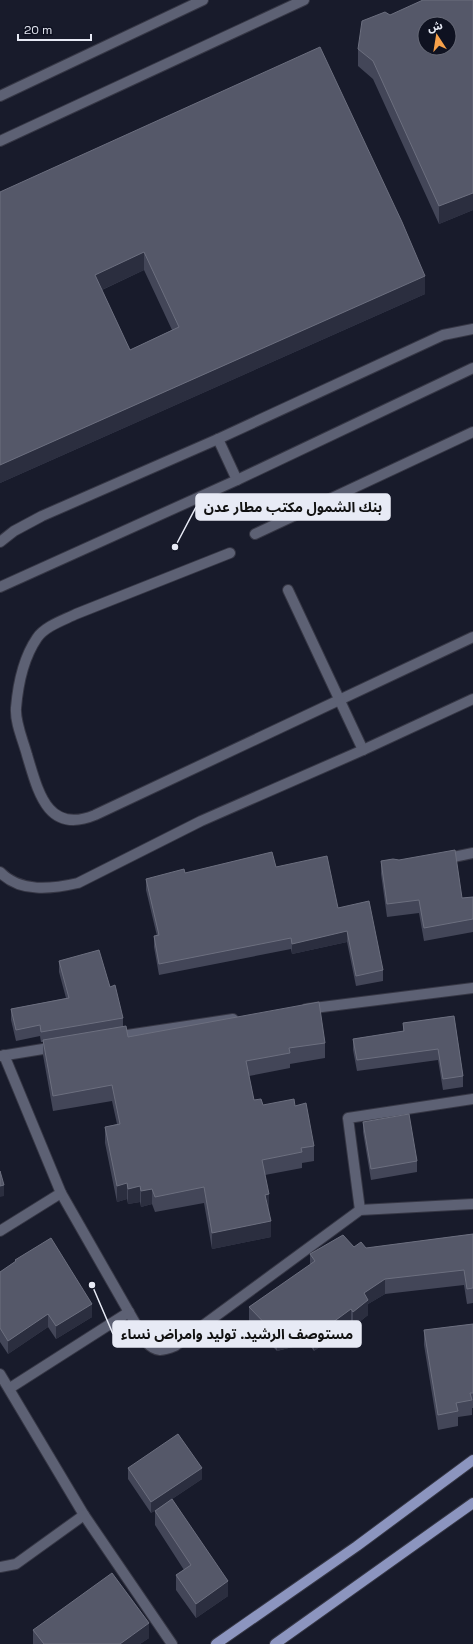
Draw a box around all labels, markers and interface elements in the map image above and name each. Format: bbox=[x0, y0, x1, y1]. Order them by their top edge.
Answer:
scale bar bbox=[18, 16, 91, 42]
north arrow bbox=[417, 16, 457, 56]
text: ش bbox=[426, 18, 444, 35]
text: 20 m bbox=[24, 22, 52, 38]
callout: بنك الشمول مكتب مطار عدن bbox=[196, 494, 390, 520]
text: بنك الشمول مكتب مطار عدن bbox=[204, 498, 382, 516]
callout: مستوصف الرشيد. توليد وامراض نساء bbox=[113, 1321, 361, 1347]
text: مستوصف الرشيد. توليد وامراض نساء bbox=[121, 1325, 353, 1343]

